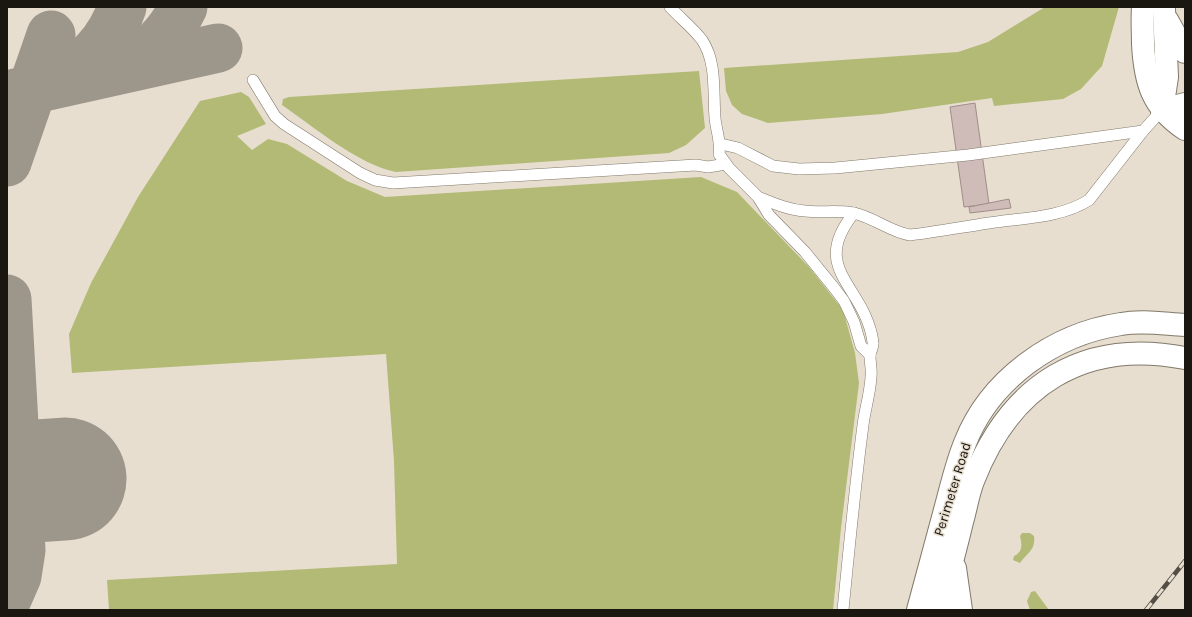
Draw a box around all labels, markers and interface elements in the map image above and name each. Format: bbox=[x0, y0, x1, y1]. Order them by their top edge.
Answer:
street label: Perimeter Road bbox=[930, 440, 975, 538]

